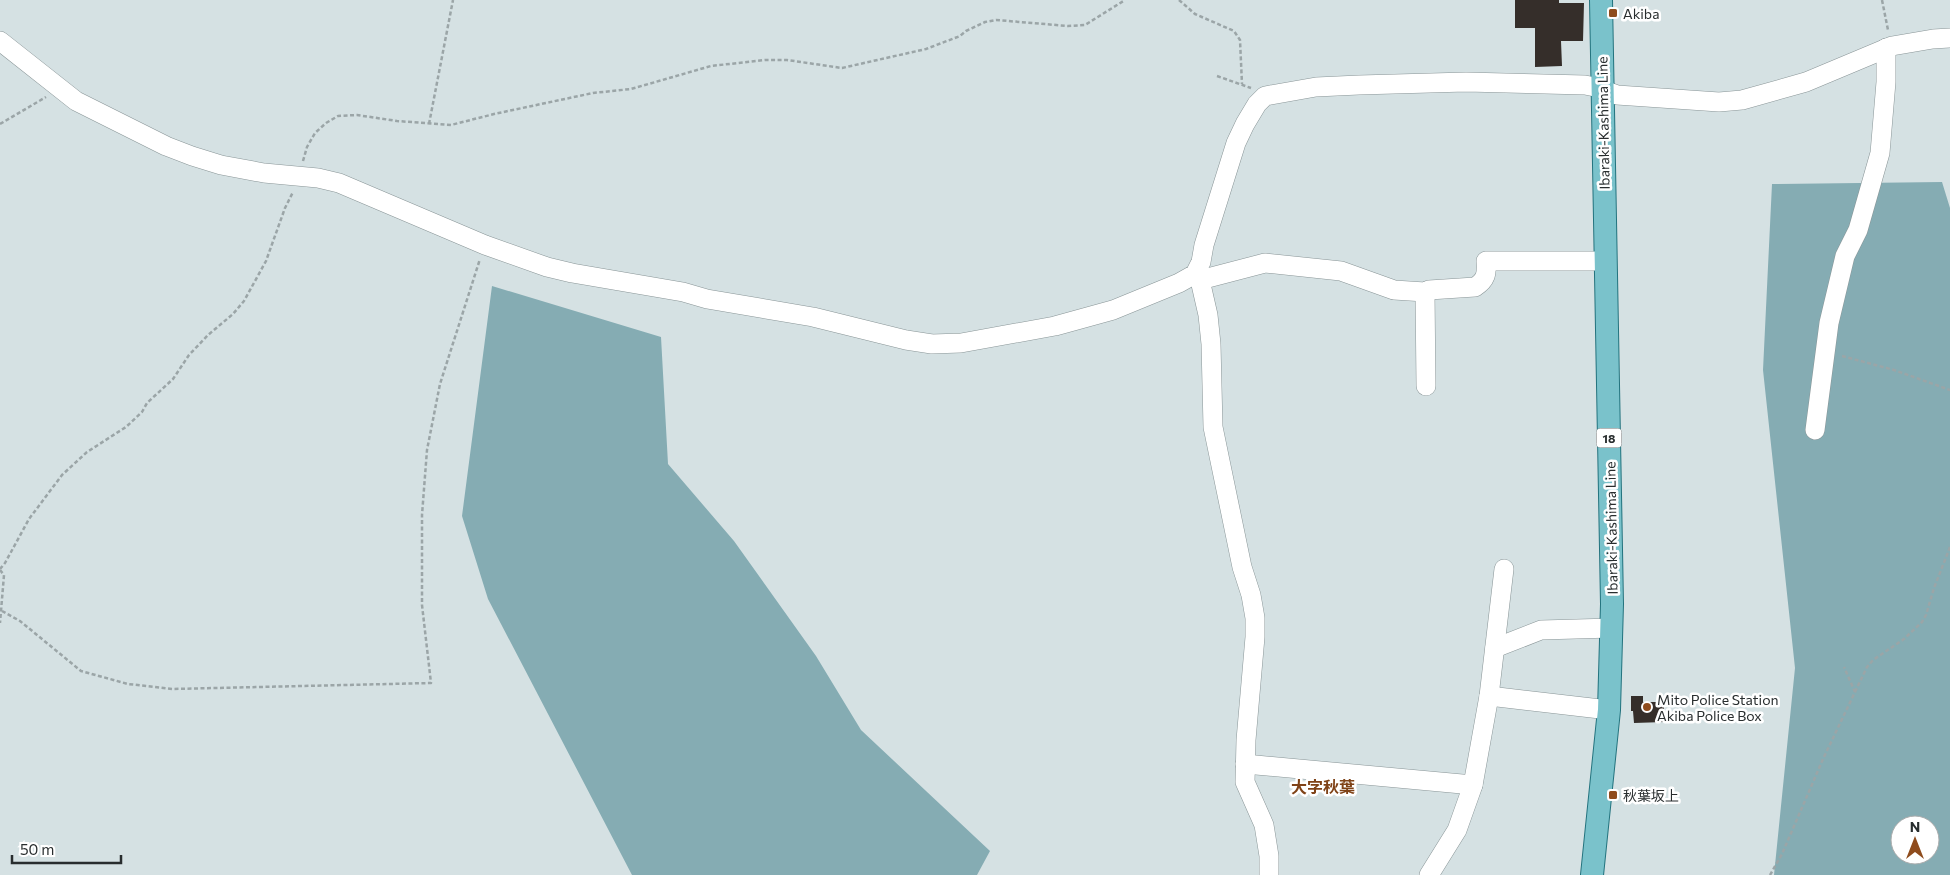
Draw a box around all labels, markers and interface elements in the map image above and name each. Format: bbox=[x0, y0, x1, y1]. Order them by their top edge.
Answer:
place label: Akiba bbox=[1623, 5, 1659, 22]
marker: Akiba bbox=[1607, 7, 1619, 19]
street label: Ibaraki-Kashima Line bbox=[1593, 56, 1613, 190]
road number: 18 bbox=[1596, 428, 1622, 448]
street label: Ibaraki-Kashima Line bbox=[1601, 461, 1621, 595]
place label: Mito Police Station Akiba Police Box bbox=[1657, 691, 1779, 724]
marker: Mito Police Station Akiba Police Box bbox=[1641, 701, 1653, 713]
district label: 大字秋葉 bbox=[1291, 777, 1355, 796]
place label: 秋葉坂上 bbox=[1623, 787, 1679, 804]
marker: 秋葉坂上 bbox=[1607, 789, 1619, 801]
north arrow bbox=[1890, 815, 1940, 865]
text: N bbox=[1910, 818, 1920, 835]
scale bar bbox=[12, 832, 121, 864]
text: 50 m bbox=[20, 840, 54, 858]

